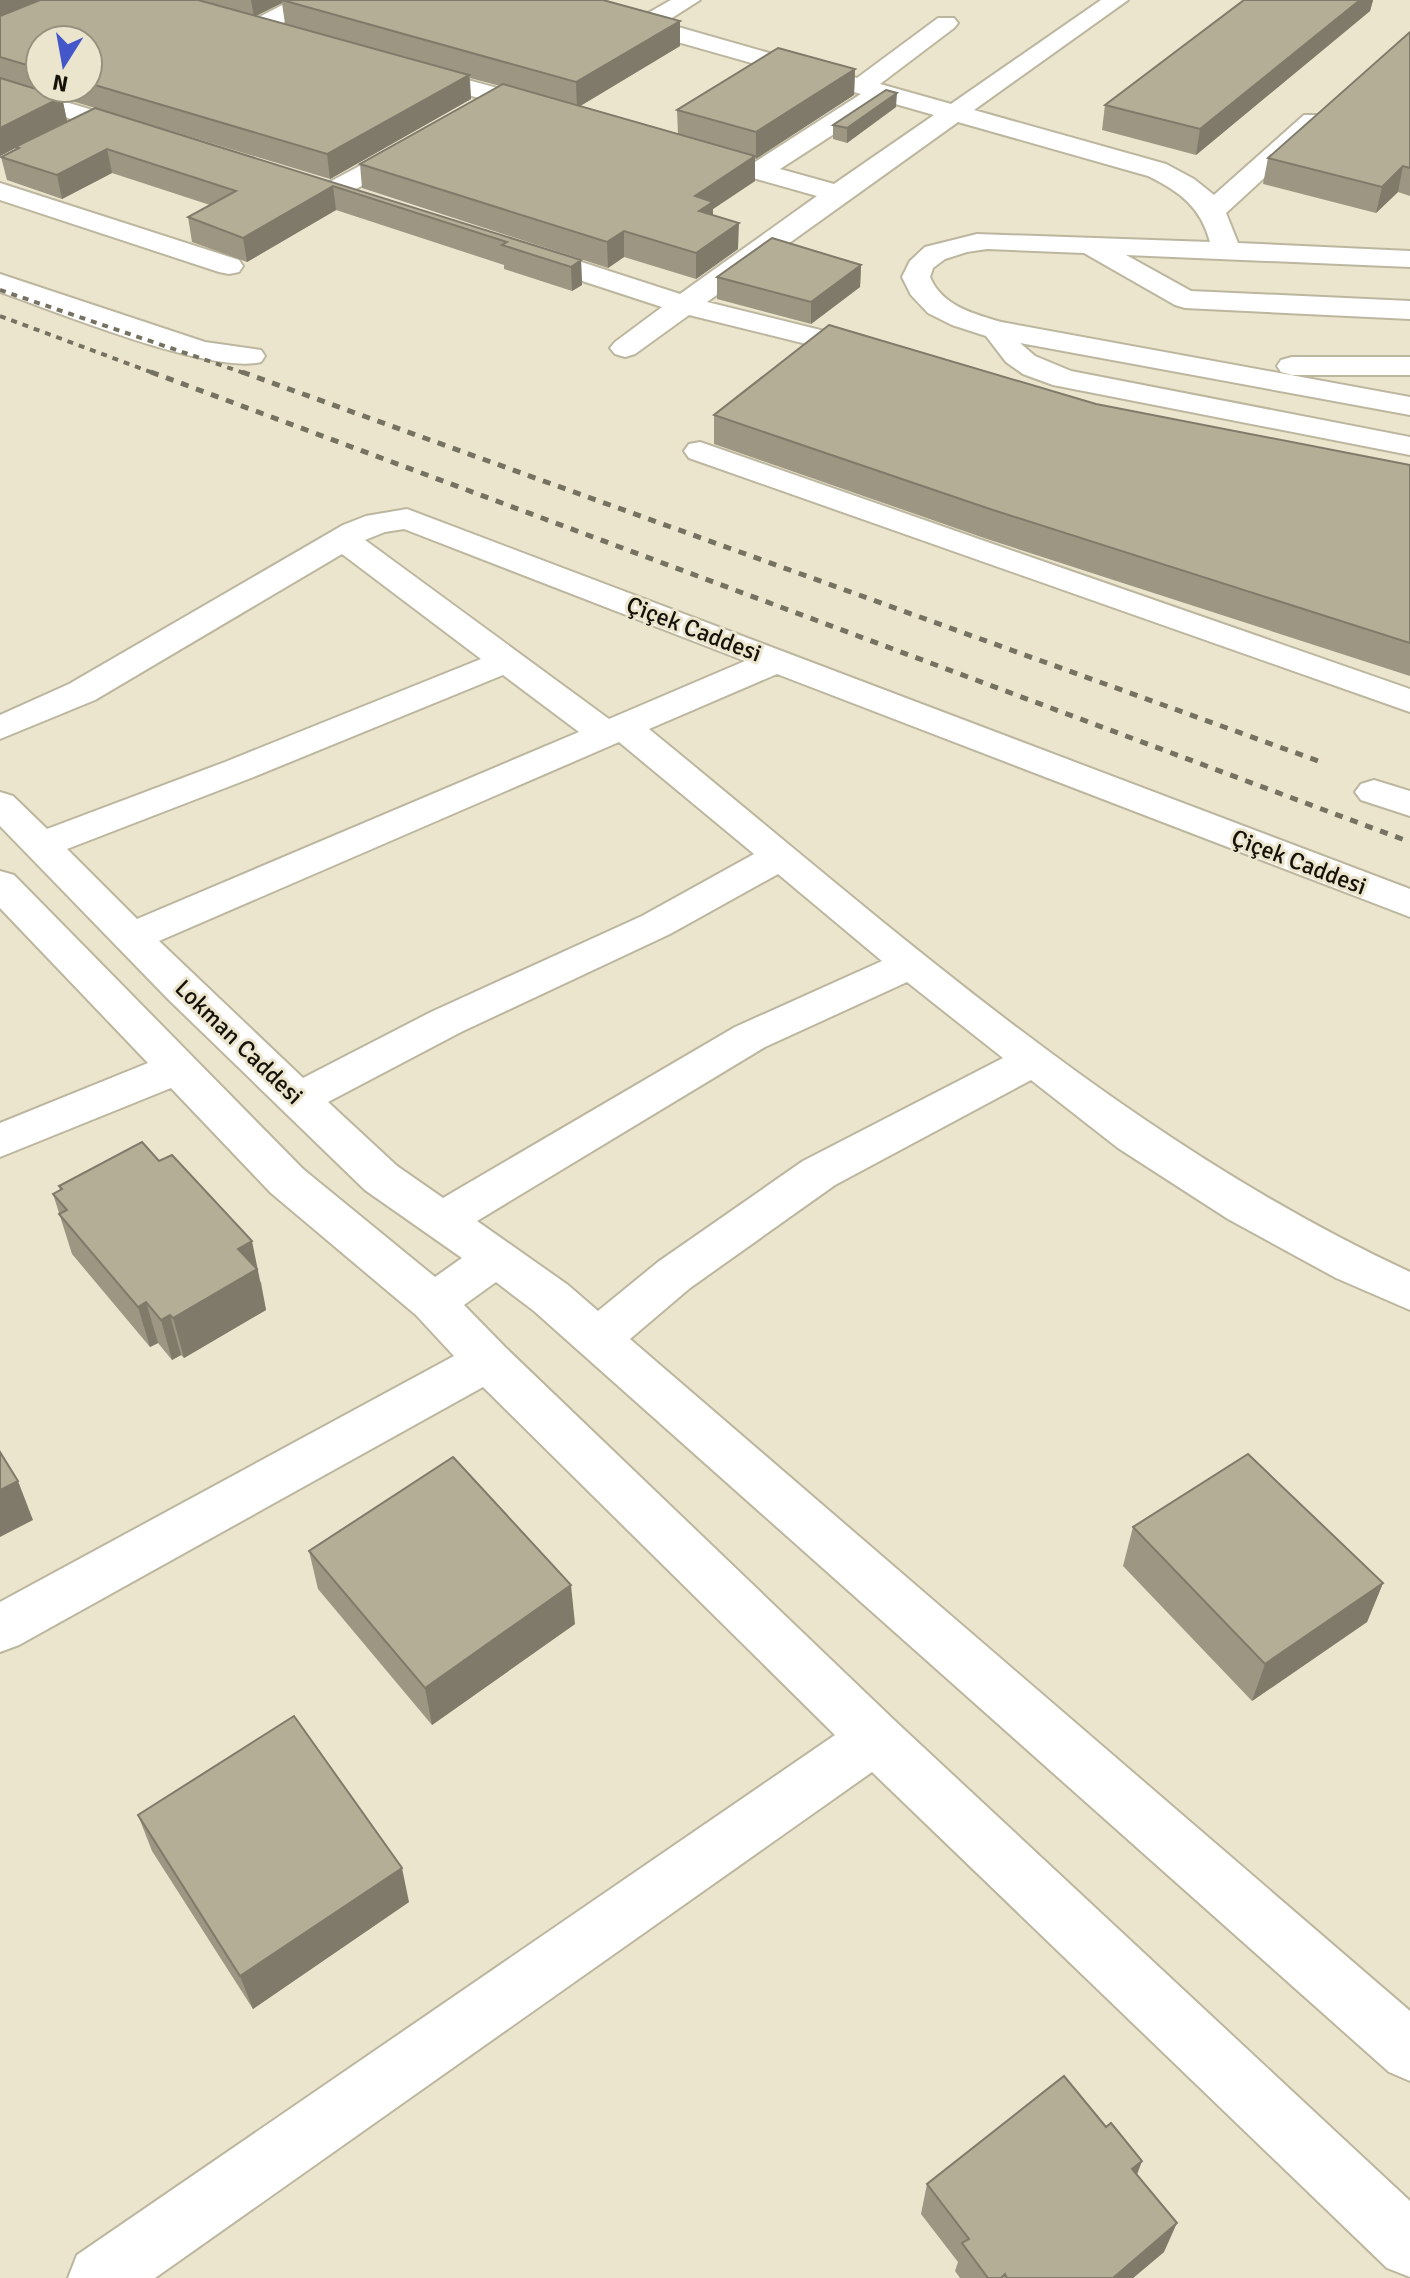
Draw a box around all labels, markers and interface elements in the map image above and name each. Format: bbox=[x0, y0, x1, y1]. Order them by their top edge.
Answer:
north arrow bbox=[24, 24, 104, 104]
text: N bbox=[50, 68, 70, 98]
street label: Çiçek Caddesi bbox=[622, 589, 766, 669]
street label: Çiçek Caddesi bbox=[1227, 822, 1371, 902]
street label: Lokman Caddesi bbox=[169, 973, 309, 1111]

